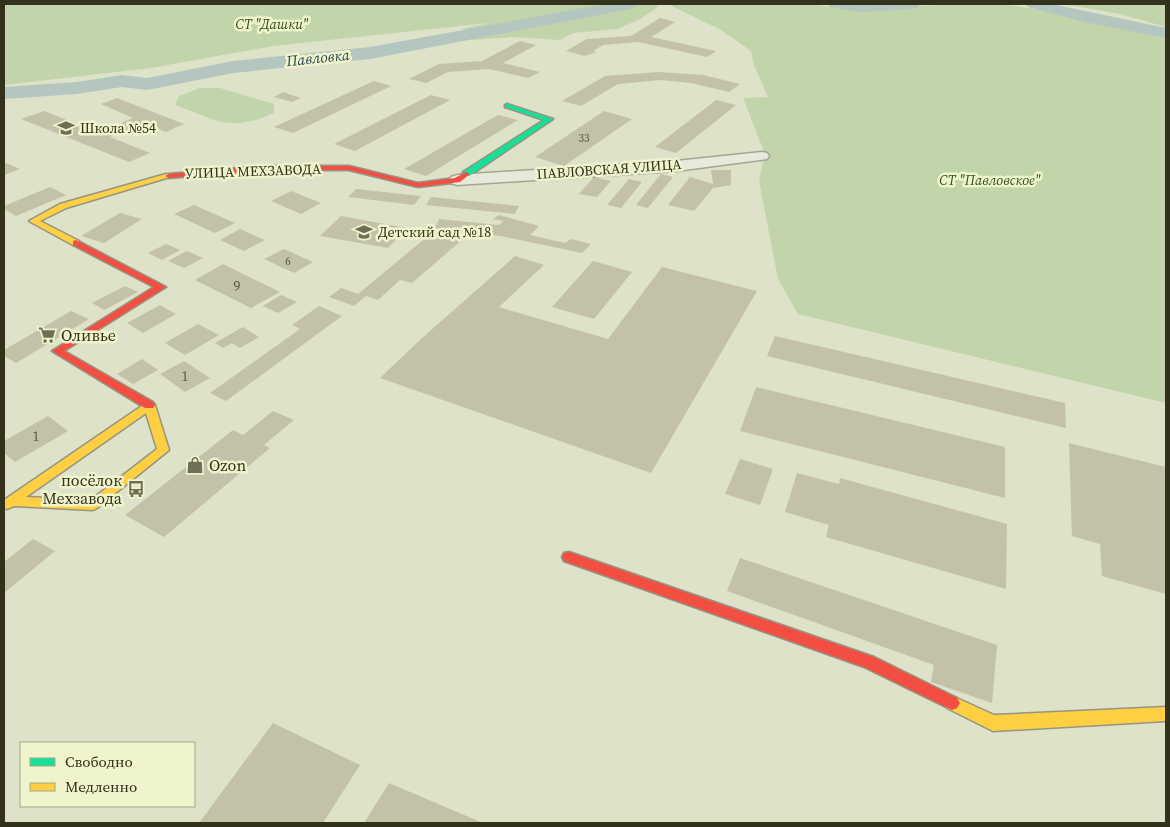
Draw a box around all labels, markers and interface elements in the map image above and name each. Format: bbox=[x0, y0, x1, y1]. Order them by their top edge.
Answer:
park label: СТ "Дашки" bbox=[236, 14, 308, 34]
water label: Павловка bbox=[284, 44, 351, 71]
school or university icon: Школа №54 bbox=[56, 118, 76, 138]
place label: Школа №54 bbox=[80, 118, 156, 138]
house number: 33 bbox=[579, 131, 590, 146]
street label: ПАВЛОВСКАЯ УЛИЦА bbox=[536, 154, 683, 184]
street label: УЛИЦА МЕХЗАВОДА bbox=[185, 159, 322, 183]
park label: СТ "Павловское" bbox=[939, 170, 1041, 190]
school or university icon: Детский сад №18 bbox=[354, 222, 374, 242]
place label: Детский сад №18 bbox=[378, 222, 491, 242]
house number: 6 bbox=[285, 254, 291, 269]
house number: 9 bbox=[234, 276, 241, 296]
place label: Оливье bbox=[61, 324, 116, 346]
supermarket icon: Оливье bbox=[37, 325, 57, 345]
house number: 1 bbox=[182, 366, 189, 386]
house number: 1 bbox=[33, 426, 40, 446]
place label: Ozon bbox=[209, 454, 246, 476]
shop icon: Ozon bbox=[185, 455, 205, 475]
place label: посёлок Мехзавода bbox=[42, 469, 123, 509]
bus stop icon: посёлок Мехзавода bbox=[126, 479, 146, 499]
legend bbox=[20, 742, 195, 807]
text: Свободно bbox=[65, 751, 133, 772]
text: Медленно bbox=[65, 776, 137, 797]

